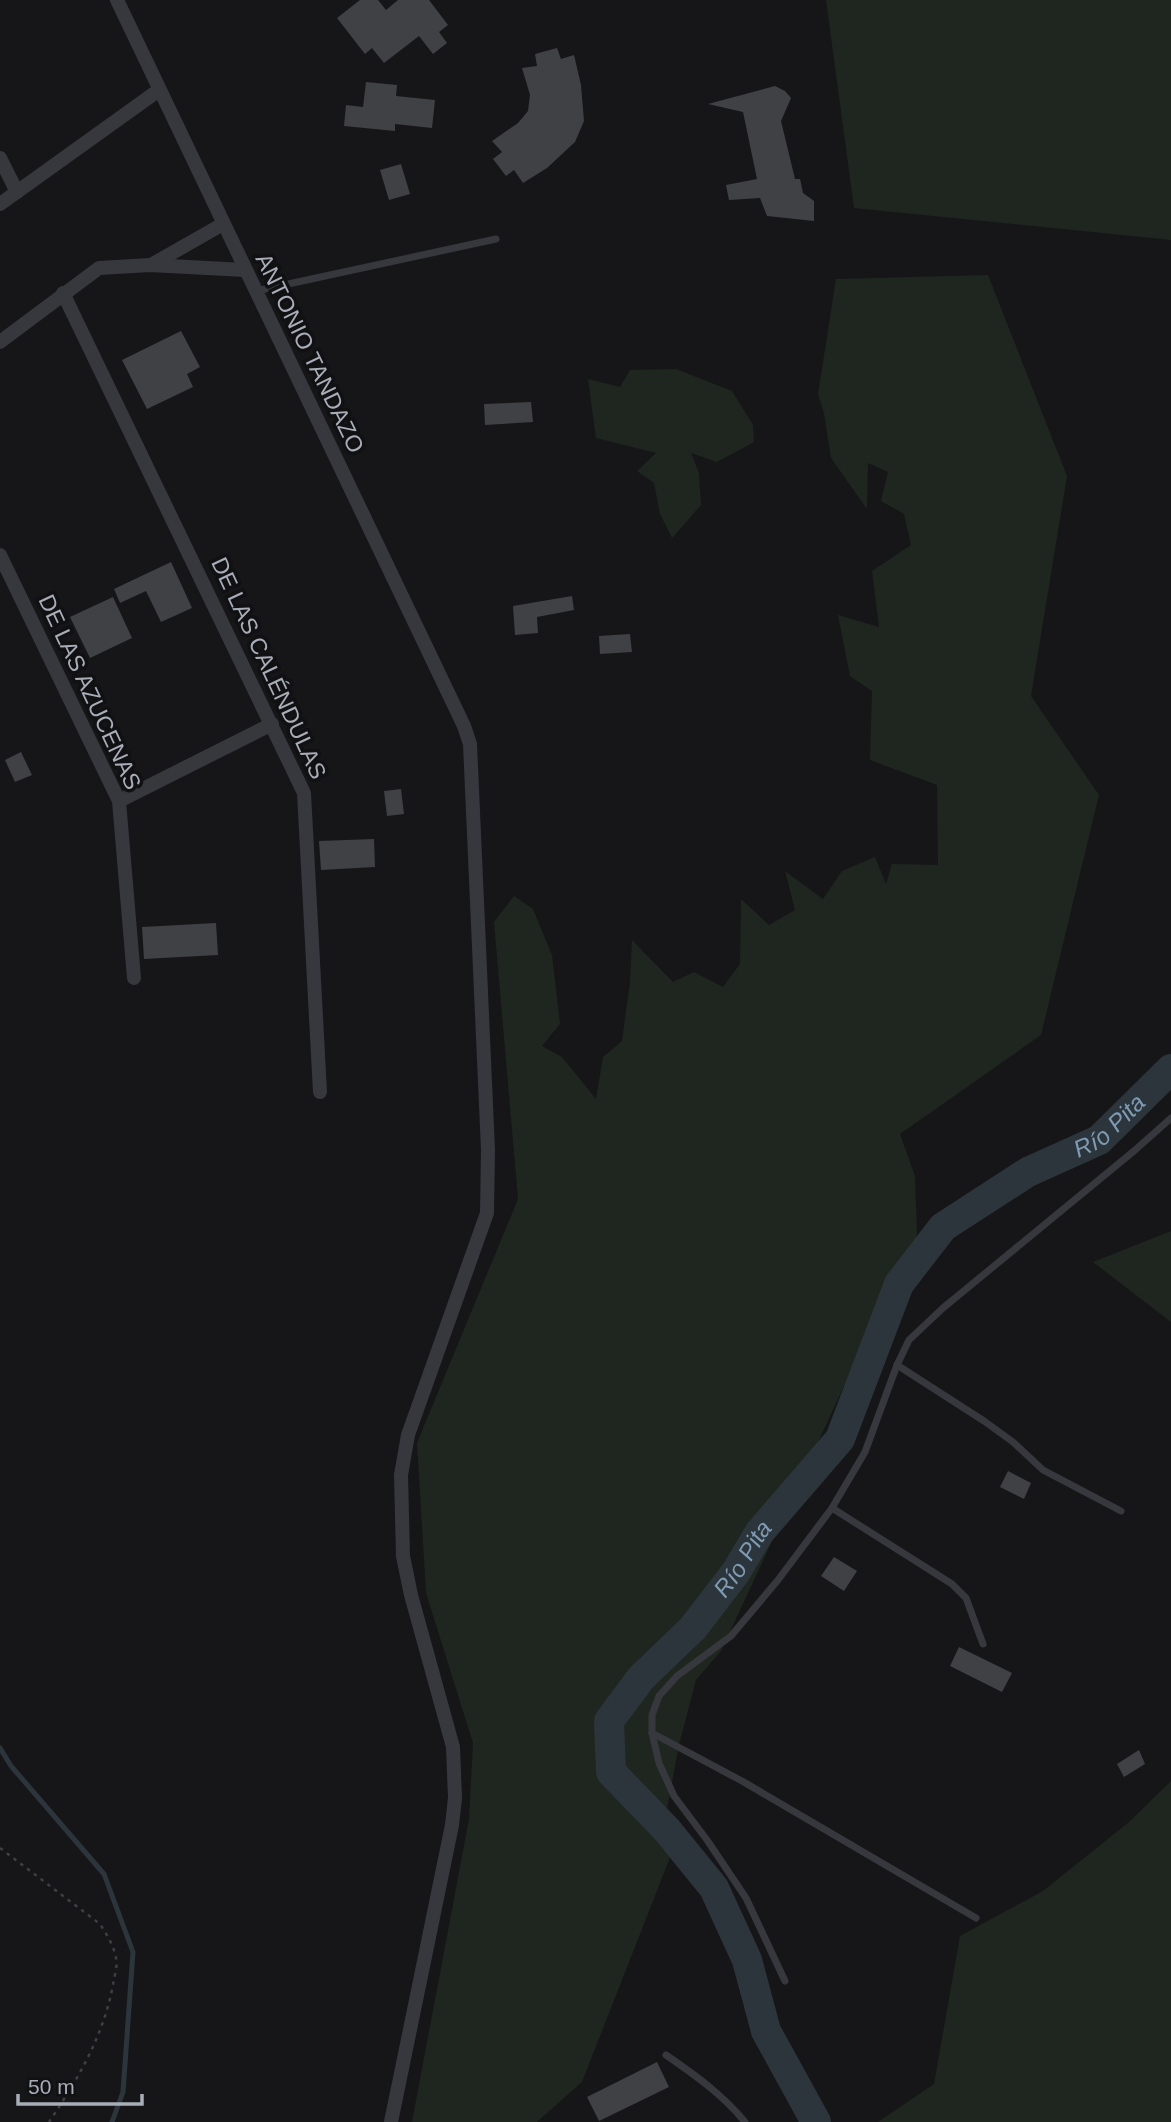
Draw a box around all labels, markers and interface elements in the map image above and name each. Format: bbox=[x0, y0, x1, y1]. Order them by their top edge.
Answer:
street label: ANTONIO TANDAZO bbox=[250, 249, 370, 457]
street label: DE LAS CALÉNDULAS bbox=[206, 553, 332, 783]
street label: DE LAS AZUCENAS bbox=[33, 590, 147, 794]
water label: Río Pita bbox=[1069, 1088, 1150, 1163]
water label: Río Pita bbox=[708, 1515, 777, 1602]
scale bar bbox=[18, 2062, 142, 2106]
text: 50 m bbox=[28, 2075, 75, 2098]

